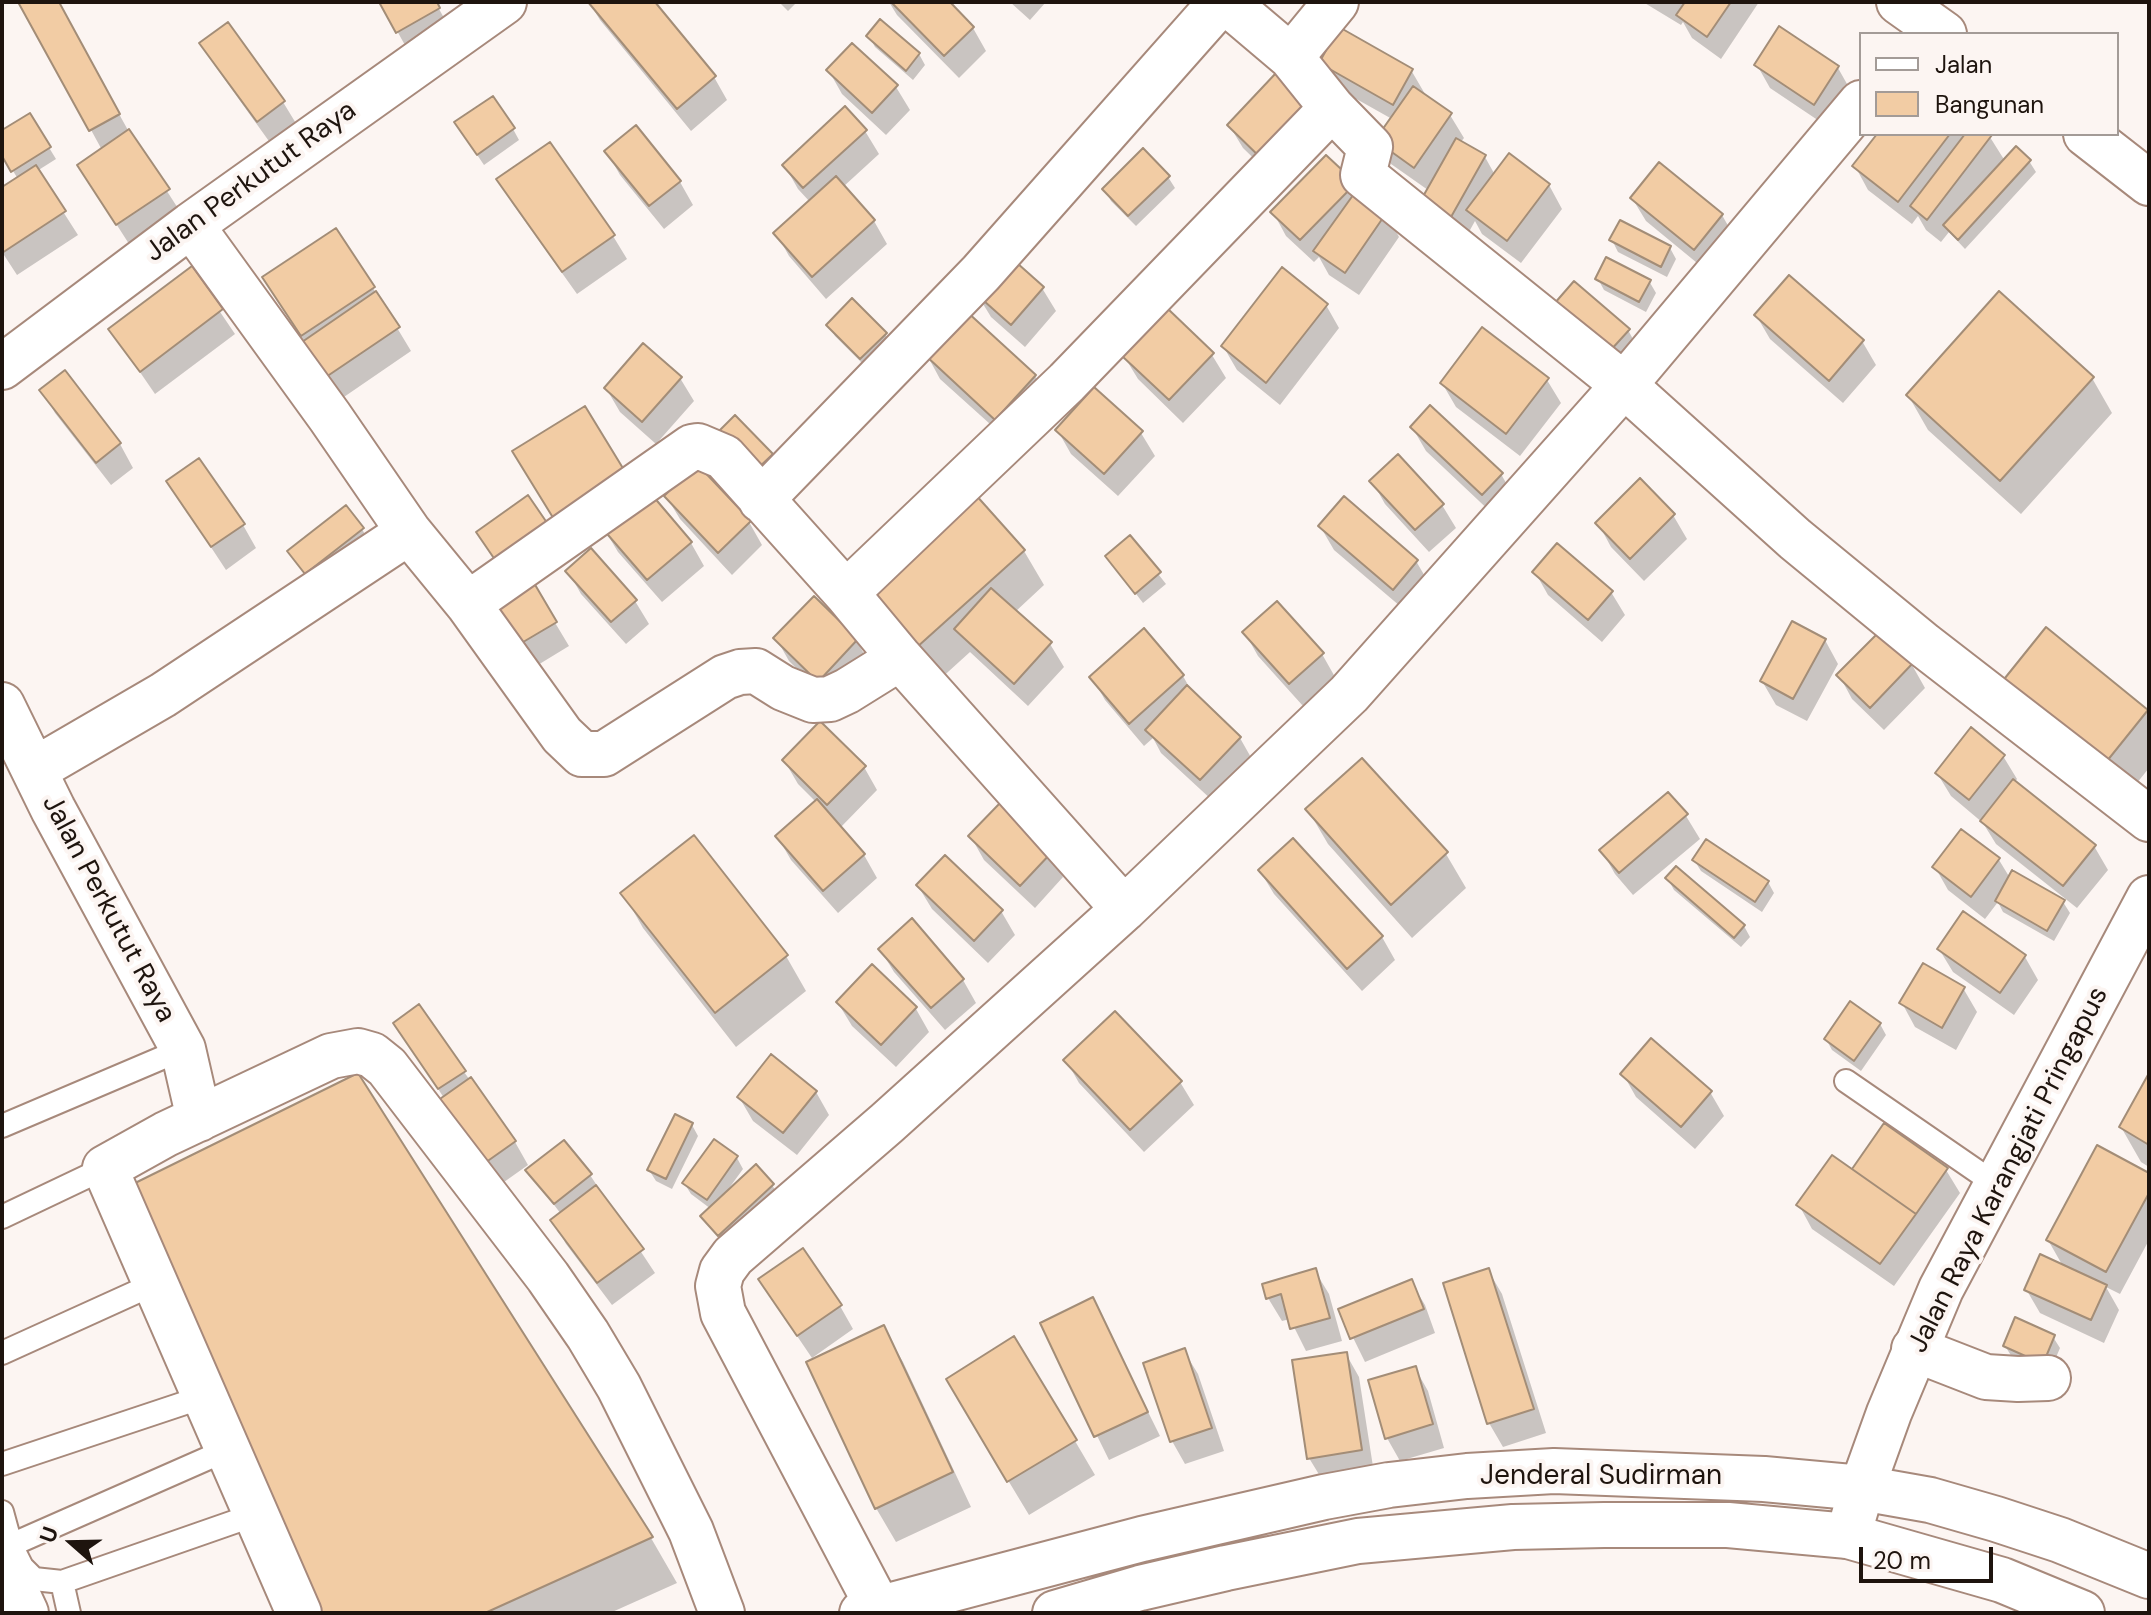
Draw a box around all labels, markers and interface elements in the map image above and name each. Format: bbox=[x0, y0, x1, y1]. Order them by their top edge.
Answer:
legend bbox=[1859, 32, 2119, 136]
text: Jalan bbox=[1935, 49, 1992, 80]
text: Bangunan bbox=[1935, 89, 2044, 120]
street label: Jalan Perkutut Raya bbox=[139, 94, 363, 270]
street label: Jalan Perkutut Raya bbox=[34, 790, 182, 1028]
street label: Jalan Raya Karangjati Pringapus bbox=[1902, 981, 2116, 1359]
street label: Jenderal Sudirman bbox=[1480, 1460, 1722, 1494]
north arrow bbox=[32, 1503, 112, 1583]
text: U bbox=[33, 1523, 65, 1547]
scale bar bbox=[1863, 1531, 1997, 1581]
text: 20 m bbox=[1873, 1545, 1931, 1576]

